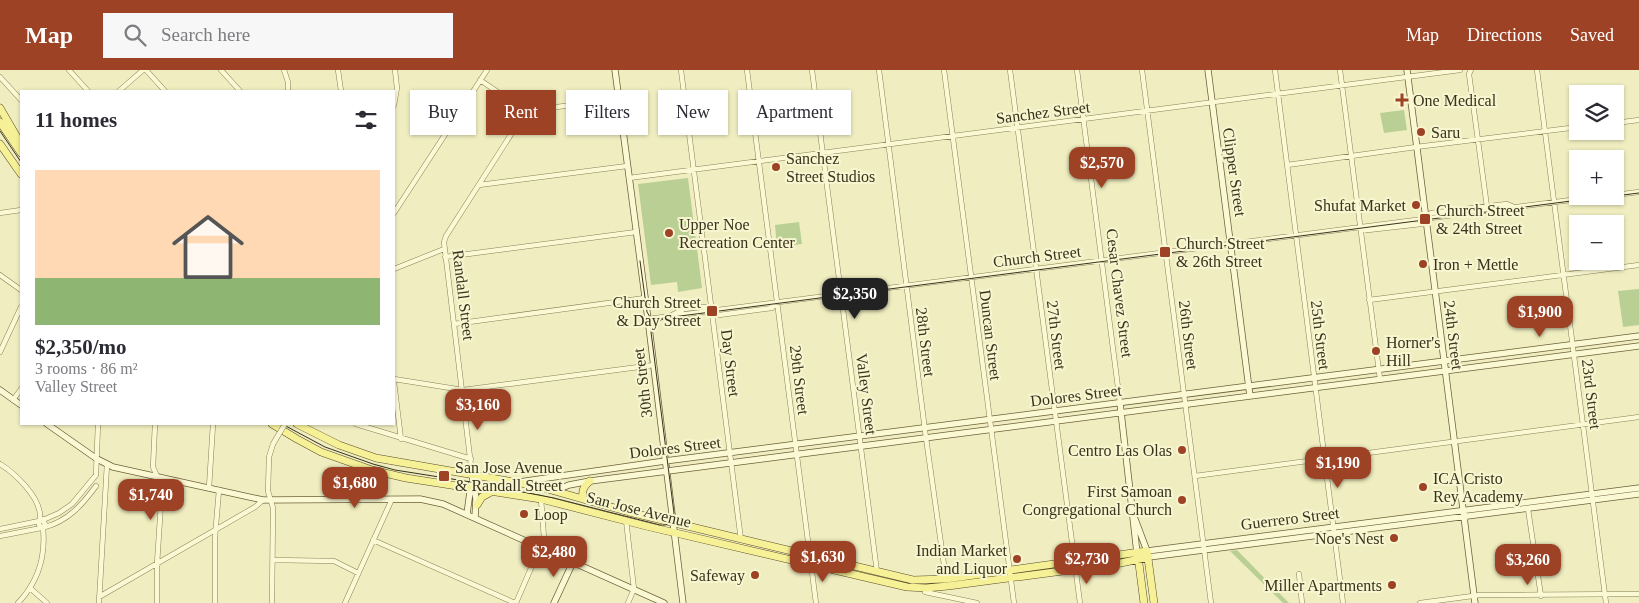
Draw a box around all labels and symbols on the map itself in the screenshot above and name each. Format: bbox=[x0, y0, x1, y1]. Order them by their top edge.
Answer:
place label: One Medical bbox=[1413, 92, 1497, 109]
marker: One Medical bbox=[1395, 93, 1409, 107]
street label: Sanchez Street bbox=[995, 98, 1092, 127]
place label: Saru bbox=[1431, 124, 1460, 141]
marker: Saru bbox=[1415, 126, 1427, 138]
street label: Clipper Street bbox=[1219, 127, 1249, 218]
pin: $2,570 bbox=[1061, 146, 1143, 189]
place label: Sanchez Street Studios bbox=[786, 150, 875, 185]
marker: Sanchez Street Studios bbox=[770, 161, 782, 173]
place label: Shufat Market bbox=[1314, 197, 1407, 214]
marker: Shufat Market bbox=[1410, 199, 1422, 211]
place label: Church Street & 24th Street bbox=[1436, 202, 1525, 237]
marker: Church Street & 24th Street bbox=[1418, 212, 1432, 226]
place label: Upper Noe Recreation Center bbox=[679, 216, 796, 251]
marker: Upper Noe Recreation Center bbox=[663, 227, 675, 239]
street label: Cesar Chavez Street bbox=[1103, 228, 1136, 359]
place label: Church Street & 26th Street bbox=[1176, 235, 1265, 270]
street label: Church Street bbox=[992, 243, 1083, 270]
marker: Church Street & 26th Street bbox=[1158, 245, 1172, 259]
street label: Randall Street bbox=[450, 249, 478, 342]
place label: Iron + Mettle bbox=[1433, 256, 1518, 273]
marker: Iron + Mettle bbox=[1417, 258, 1429, 270]
pin: $2,350 bbox=[814, 278, 896, 320]
street label: Duncan Street bbox=[977, 289, 1005, 382]
place label: Church Street & Day Street bbox=[613, 294, 702, 330]
pin: $1,900 bbox=[1499, 296, 1581, 338]
street label: 27th Street bbox=[1044, 299, 1069, 371]
street label: 26th Street bbox=[1176, 299, 1201, 371]
street label: 25th Street bbox=[1308, 299, 1333, 371]
street label: 24th Street bbox=[1441, 299, 1466, 371]
marker: Church Street & Day Street bbox=[705, 304, 719, 318]
street label: 28th Street bbox=[913, 306, 938, 378]
street label: Day Street bbox=[717, 328, 743, 399]
place label: Horner's Hill bbox=[1386, 334, 1440, 369]
street label: 29th Street bbox=[787, 344, 812, 416]
marker: Horner's Hill bbox=[1370, 345, 1382, 357]
street label: 30th Street bbox=[630, 347, 655, 419]
street label: Valley Street bbox=[852, 352, 880, 437]
street label: 23rd Street bbox=[1579, 358, 1604, 431]
street label: Dolores Street bbox=[1029, 381, 1123, 410]
pin: $3,160 bbox=[437, 388, 519, 431]
street label: Dolores Street bbox=[628, 433, 722, 462]
place label: Centro Las Olas bbox=[1068, 442, 1172, 459]
marker: Centro Las Olas bbox=[1176, 444, 1188, 456]
pin: $1,190 bbox=[1297, 446, 1379, 489]
place label: San Jose Avenue & Randall Street bbox=[455, 459, 563, 494]
pin: $1,680 bbox=[314, 466, 396, 509]
marker: San Jose Avenue & Randall Street bbox=[437, 469, 451, 483]
place label: ICA Cristo Rey Academy bbox=[1433, 470, 1523, 506]
pin: $1,740 bbox=[110, 478, 192, 521]
marker: ICA Cristo Rey Academy bbox=[1417, 481, 1429, 493]
place label: First Samoan Congregational Church bbox=[1022, 483, 1172, 519]
street label: San Jose Avenue bbox=[585, 488, 693, 531]
marker: First Samoan Congregational Church bbox=[1176, 494, 1188, 506]
street label: Guerrero Street bbox=[1240, 504, 1341, 533]
place label: Loop bbox=[534, 506, 568, 524]
marker: Loop bbox=[518, 508, 530, 520]
place label: Noe's Nest bbox=[1315, 530, 1385, 547]
marker: Noe's Nest bbox=[1388, 532, 1400, 544]
pin: $2,480 bbox=[513, 536, 595, 578]
pin: $1,630 bbox=[782, 540, 864, 583]
place label: Indian Market and Liquor bbox=[916, 542, 1008, 578]
pin: $2,730 bbox=[1046, 542, 1128, 585]
pin: $3,260 bbox=[1487, 544, 1569, 586]
marker: Indian Market and Liquor bbox=[1011, 553, 1023, 565]
place label: Safeway bbox=[690, 567, 745, 585]
marker: Safeway bbox=[749, 569, 761, 581]
place label: Miller Apartments bbox=[1264, 577, 1382, 595]
marker: Miller Apartments bbox=[1386, 579, 1398, 591]

